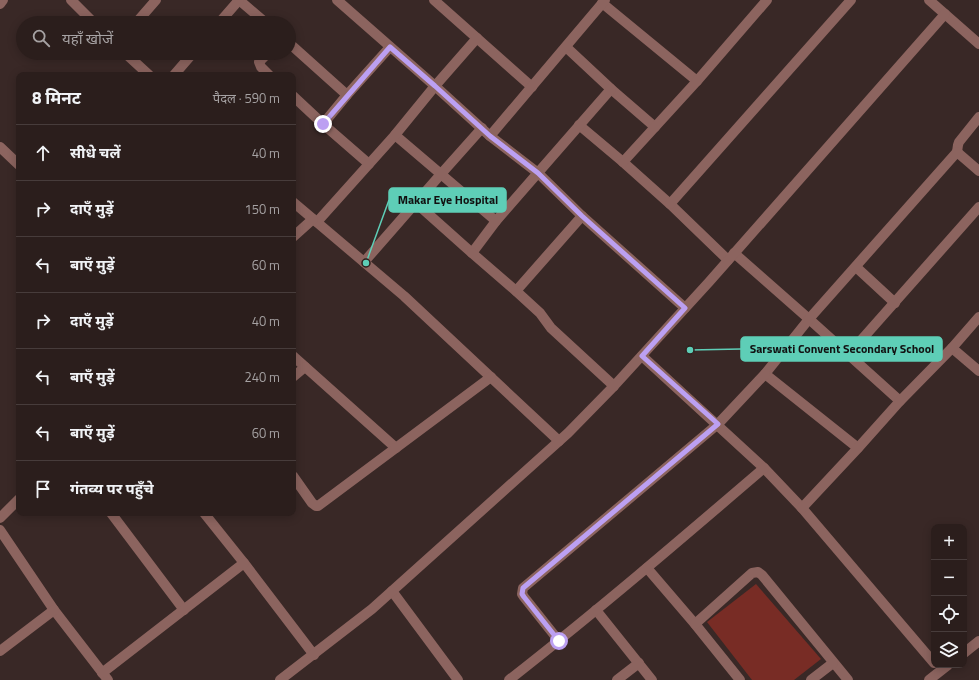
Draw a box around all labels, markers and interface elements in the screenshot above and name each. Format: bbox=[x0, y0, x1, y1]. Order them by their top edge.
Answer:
search box bbox=[16, 16, 296, 60]
icon: search bbox=[30, 27, 52, 49]
text: यहाँ खोजें bbox=[62, 27, 113, 50]
text: 8 मिनट bbox=[32, 85, 81, 111]
text: पैदल · 590 m bbox=[213, 88, 280, 108]
route end bbox=[314, 115, 332, 133]
text: सीधे चलें bbox=[70, 141, 121, 164]
icon: ahead bbox=[32, 142, 54, 164]
text: 40 m bbox=[252, 143, 280, 163]
callout: Makar Eye Hospital bbox=[389, 188, 506, 212]
text: Makar Eye Hospital bbox=[398, 190, 498, 209]
text: दाएँ मुड़ें bbox=[70, 197, 114, 220]
icon: right bbox=[32, 198, 54, 220]
text: 150 m bbox=[244, 199, 280, 219]
text: बाएँ मुड़ें bbox=[70, 253, 114, 276]
icon: left bbox=[32, 254, 54, 276]
text: 60 m bbox=[252, 255, 280, 275]
text: दाएँ मुड़ें bbox=[70, 309, 114, 332]
icon: right bbox=[32, 310, 54, 332]
text: 40 m bbox=[252, 311, 280, 331]
callout: Sarswati Convent Secondary School bbox=[741, 337, 942, 361]
text: Sarswati Convent Secondary School bbox=[750, 339, 934, 358]
text: बाएँ मुड़ें bbox=[70, 365, 114, 388]
icon: left bbox=[32, 366, 54, 388]
text: 240 m bbox=[244, 367, 280, 387]
text: बाएँ मुड़ें bbox=[70, 421, 114, 444]
icon: left bbox=[32, 422, 54, 444]
text: 60 m bbox=[252, 423, 280, 443]
text: गंतव्य पर पहुँचे bbox=[70, 477, 154, 500]
icon: arrive bbox=[32, 478, 54, 500]
map controls bbox=[931, 524, 967, 668]
button: + bbox=[931, 524, 967, 560]
button: − bbox=[931, 560, 967, 596]
button: locate bbox=[931, 596, 967, 632]
route start bbox=[550, 632, 568, 650]
button: layers bbox=[931, 632, 967, 668]

